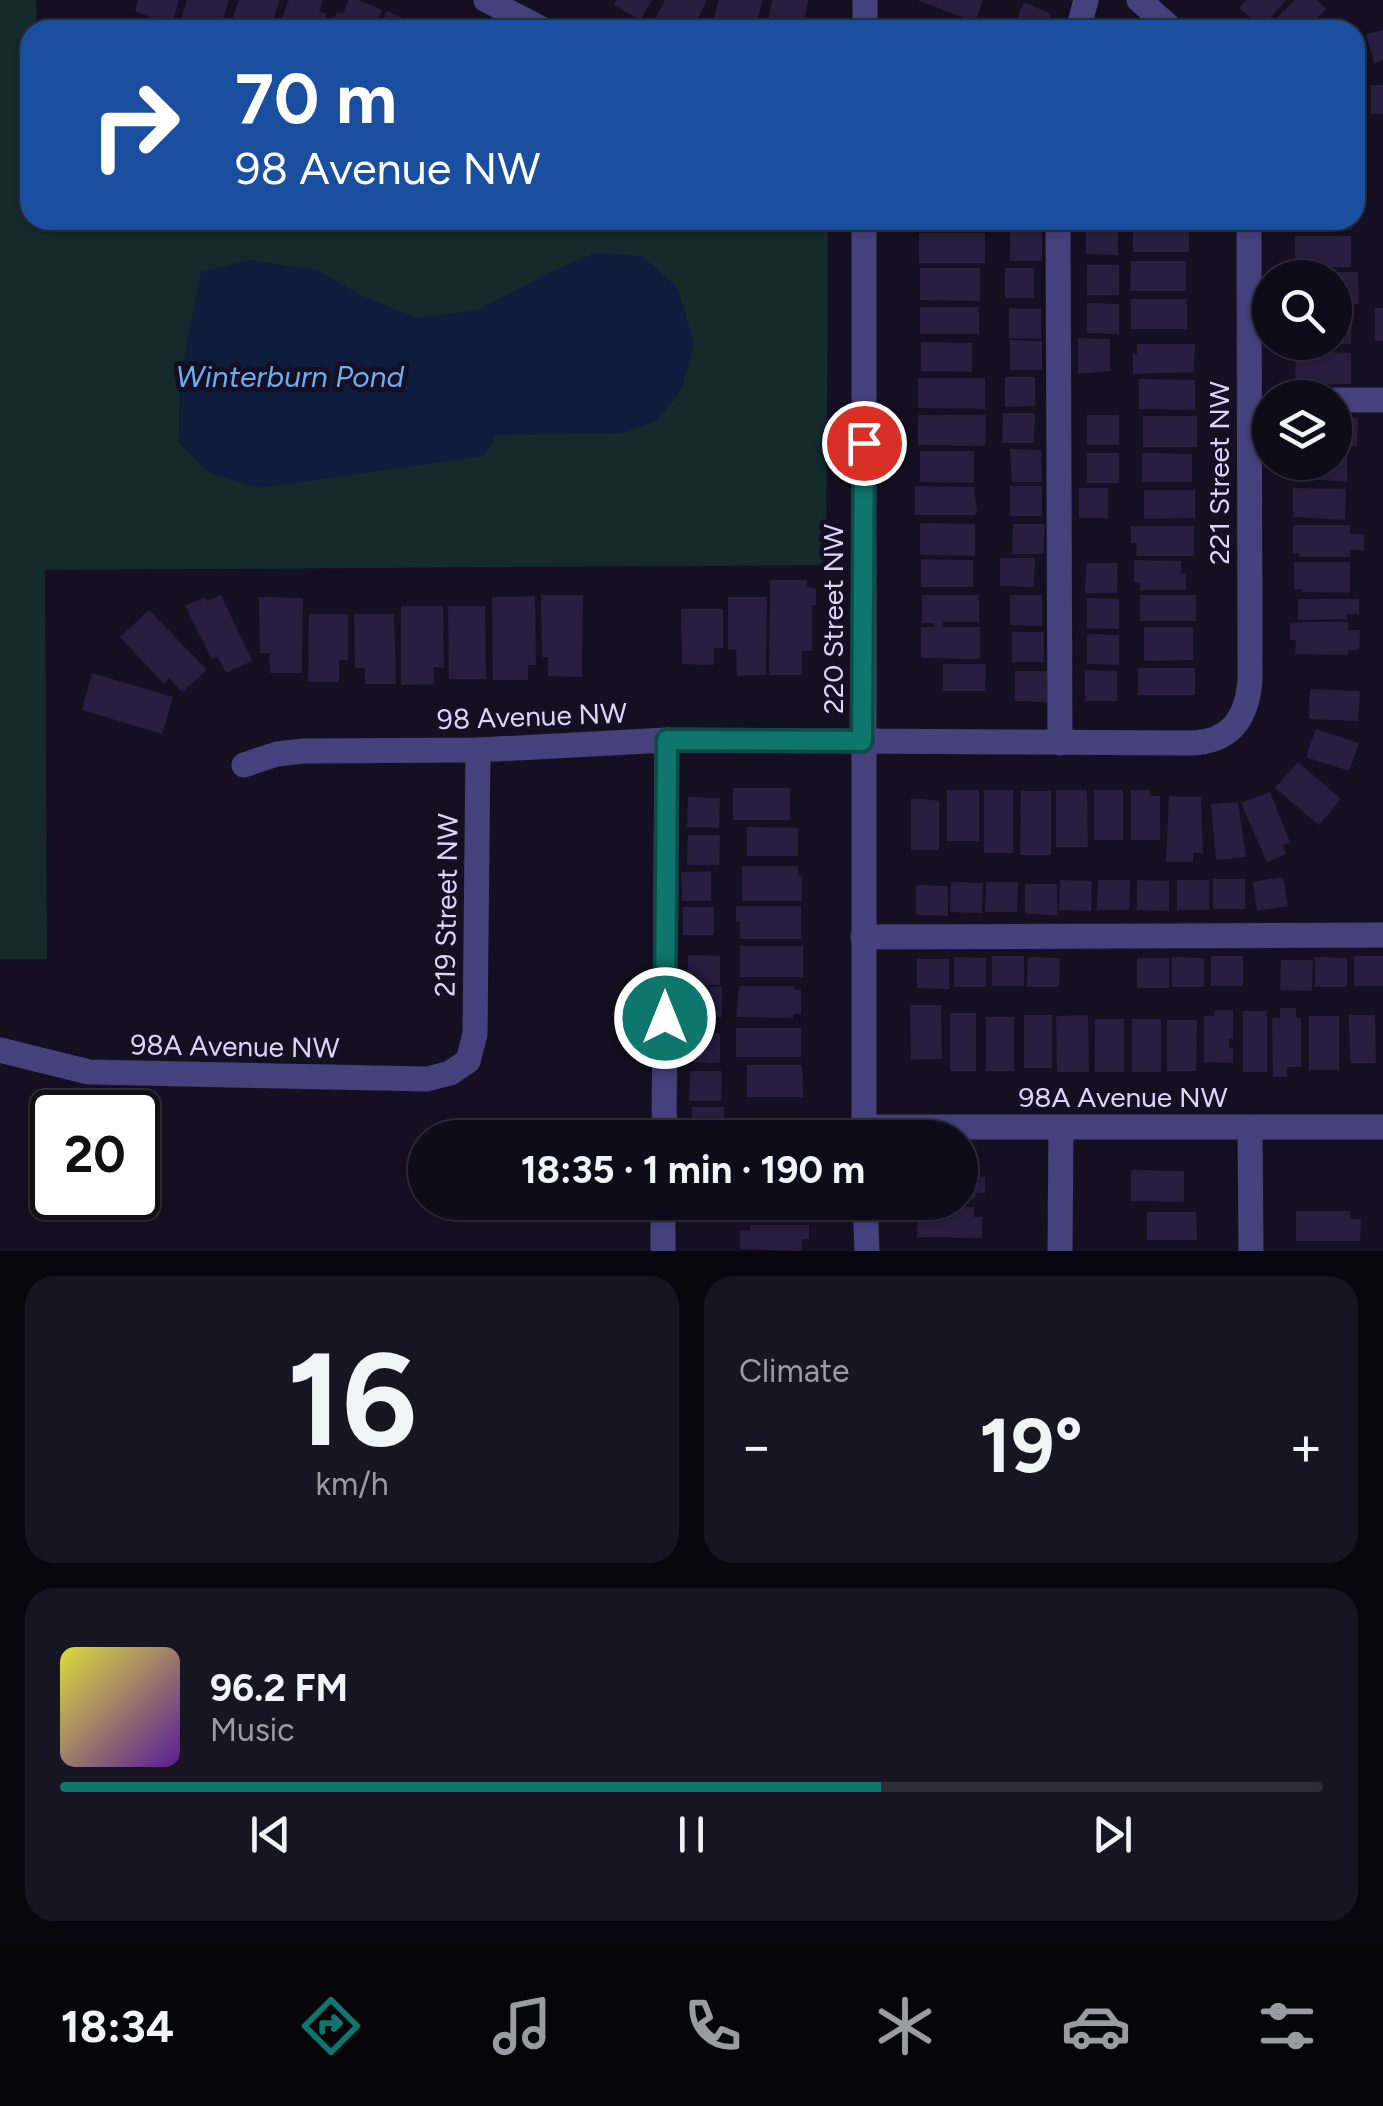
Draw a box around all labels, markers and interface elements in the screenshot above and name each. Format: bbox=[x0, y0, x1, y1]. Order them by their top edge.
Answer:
text: 70 m bbox=[235, 56, 397, 141]
icon: right bbox=[70, 60, 200, 190]
text: 98 Avenue NW bbox=[235, 141, 541, 195]
map controls bbox=[1252, 260, 1352, 480]
button: search bbox=[1252, 260, 1352, 360]
water label: Winterburn Pond bbox=[176, 358, 405, 395]
button: layers bbox=[1252, 380, 1352, 480]
street label: 221 Street NW bbox=[1202, 381, 1236, 565]
pin bbox=[822, 401, 907, 486]
icon: arrive bbox=[837, 416, 892, 471]
street label: 220 Street NW bbox=[816, 524, 850, 714]
street label: 98 Avenue NW bbox=[436, 696, 628, 736]
street label: 219 Street NW bbox=[427, 813, 465, 997]
position arrow bbox=[613, 966, 717, 1070]
street label: 98A Avenue NW bbox=[130, 1027, 340, 1065]
street label: 98A Avenue NW bbox=[1018, 1080, 1228, 1114]
speed limit sign: 20 bbox=[30, 1090, 160, 1220]
text: 18:35 · 1 min · 190 m bbox=[521, 1147, 865, 1193]
text: 16 bbox=[287, 1322, 417, 1478]
text: Climate bbox=[739, 1352, 850, 1390]
text: 19° bbox=[979, 1401, 1083, 1491]
text: − bbox=[739, 1413, 773, 1479]
text: + bbox=[1289, 1413, 1323, 1479]
text: km/h bbox=[315, 1465, 389, 1503]
text: 96.2 FM bbox=[210, 1665, 348, 1711]
text: Music bbox=[210, 1711, 295, 1749]
icon: previous bbox=[243, 1807, 298, 1862]
icon: pause bbox=[664, 1807, 719, 1862]
icon: next bbox=[1085, 1807, 1140, 1862]
icon: directions bbox=[296, 1991, 366, 2061]
icon: music bbox=[487, 1991, 557, 2061]
icon: phone bbox=[678, 1991, 748, 2061]
icon: climate bbox=[870, 1991, 940, 2061]
icon: car bbox=[1061, 1991, 1131, 2061]
icon: filters bbox=[1252, 1991, 1322, 2061]
text: 18:34 bbox=[61, 1999, 174, 2053]

